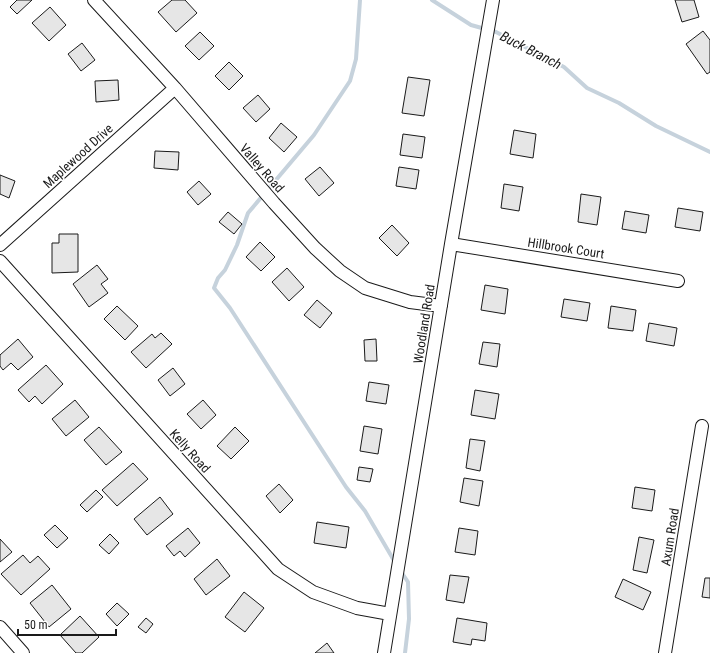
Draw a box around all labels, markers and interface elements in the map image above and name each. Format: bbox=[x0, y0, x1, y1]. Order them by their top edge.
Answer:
water label: Buck Branch bbox=[498, 28, 564, 72]
street label: Maplewood Drive bbox=[40, 121, 116, 191]
street label: Valley Road bbox=[237, 141, 287, 195]
street label: Hillbrook Court bbox=[527, 235, 606, 261]
street label: Woodland Road bbox=[410, 283, 438, 365]
street label: Kelly Road bbox=[167, 426, 213, 476]
street label: Axum Road bbox=[658, 507, 682, 567]
scale bar bbox=[18, 611, 116, 637]
text: 50 m bbox=[24, 618, 48, 632]

